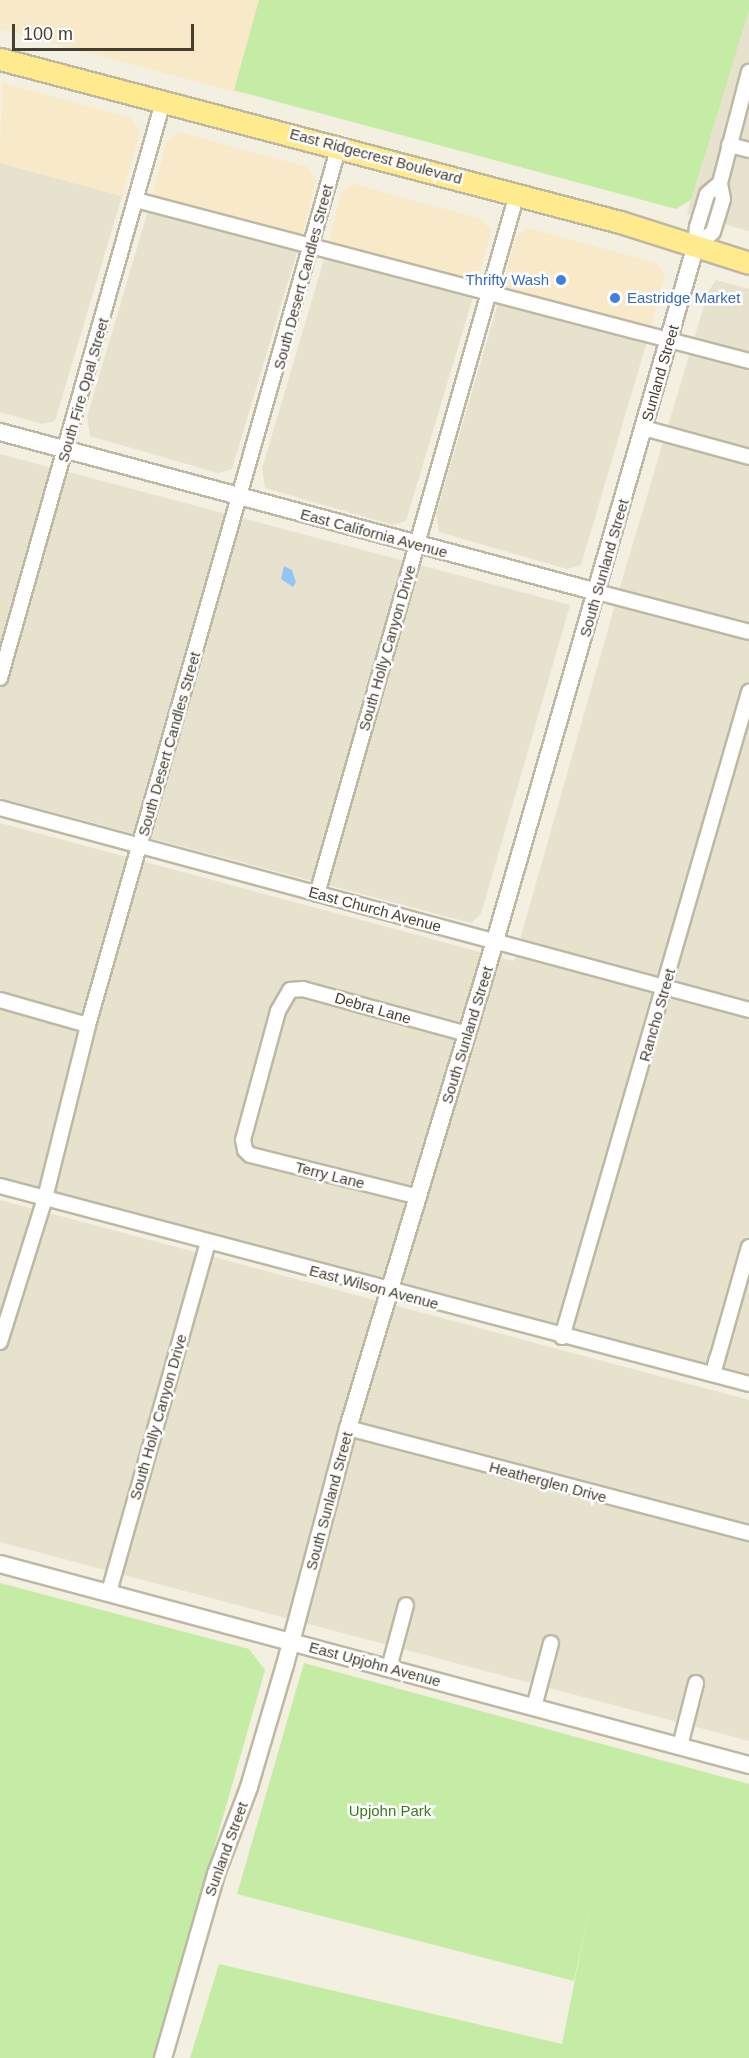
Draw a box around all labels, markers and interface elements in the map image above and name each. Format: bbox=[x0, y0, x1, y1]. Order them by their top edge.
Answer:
scale bar bbox=[15, 12, 196, 50]
text: 100 m bbox=[23, 24, 73, 44]
street label: East Ridgecrest Boulevard bbox=[288, 124, 464, 188]
street label: South Desert Candles Street bbox=[270, 182, 336, 372]
place label: Thrifty Wash bbox=[465, 271, 549, 289]
marker: Thrifty Wash bbox=[554, 273, 568, 287]
place label: Eastridge Market bbox=[627, 289, 740, 307]
marker: Eastridge Market bbox=[608, 291, 622, 305]
street label: South Fire Opal Street bbox=[54, 316, 112, 464]
street label: Sunland Street bbox=[638, 323, 682, 423]
street label: South Sunland Street bbox=[576, 497, 632, 639]
street label: East California Avenue bbox=[298, 505, 450, 561]
street label: South Holly Canyon Drive bbox=[355, 563, 419, 733]
street label: South Desert Candles Street bbox=[134, 650, 204, 838]
street label: East Church Avenue bbox=[306, 883, 444, 935]
street label: South Sunland Street bbox=[438, 964, 496, 1106]
street label: Rancho Street bbox=[635, 966, 679, 1064]
street label: Debra Lane bbox=[333, 989, 413, 1027]
street label: Terry Lane bbox=[293, 1158, 367, 1192]
street label: East Wilson Avenue bbox=[307, 1261, 441, 1313]
street label: South Holly Canyon Drive bbox=[126, 1332, 190, 1502]
street label: South Sunland Street bbox=[302, 1430, 356, 1572]
street label: Heatherglen Drive bbox=[487, 1458, 609, 1506]
street label: East Upjohn Avenue bbox=[307, 1638, 443, 1690]
street label: Sunland Street bbox=[201, 1799, 251, 1899]
park label: Upjohn Park bbox=[349, 1802, 431, 1820]

